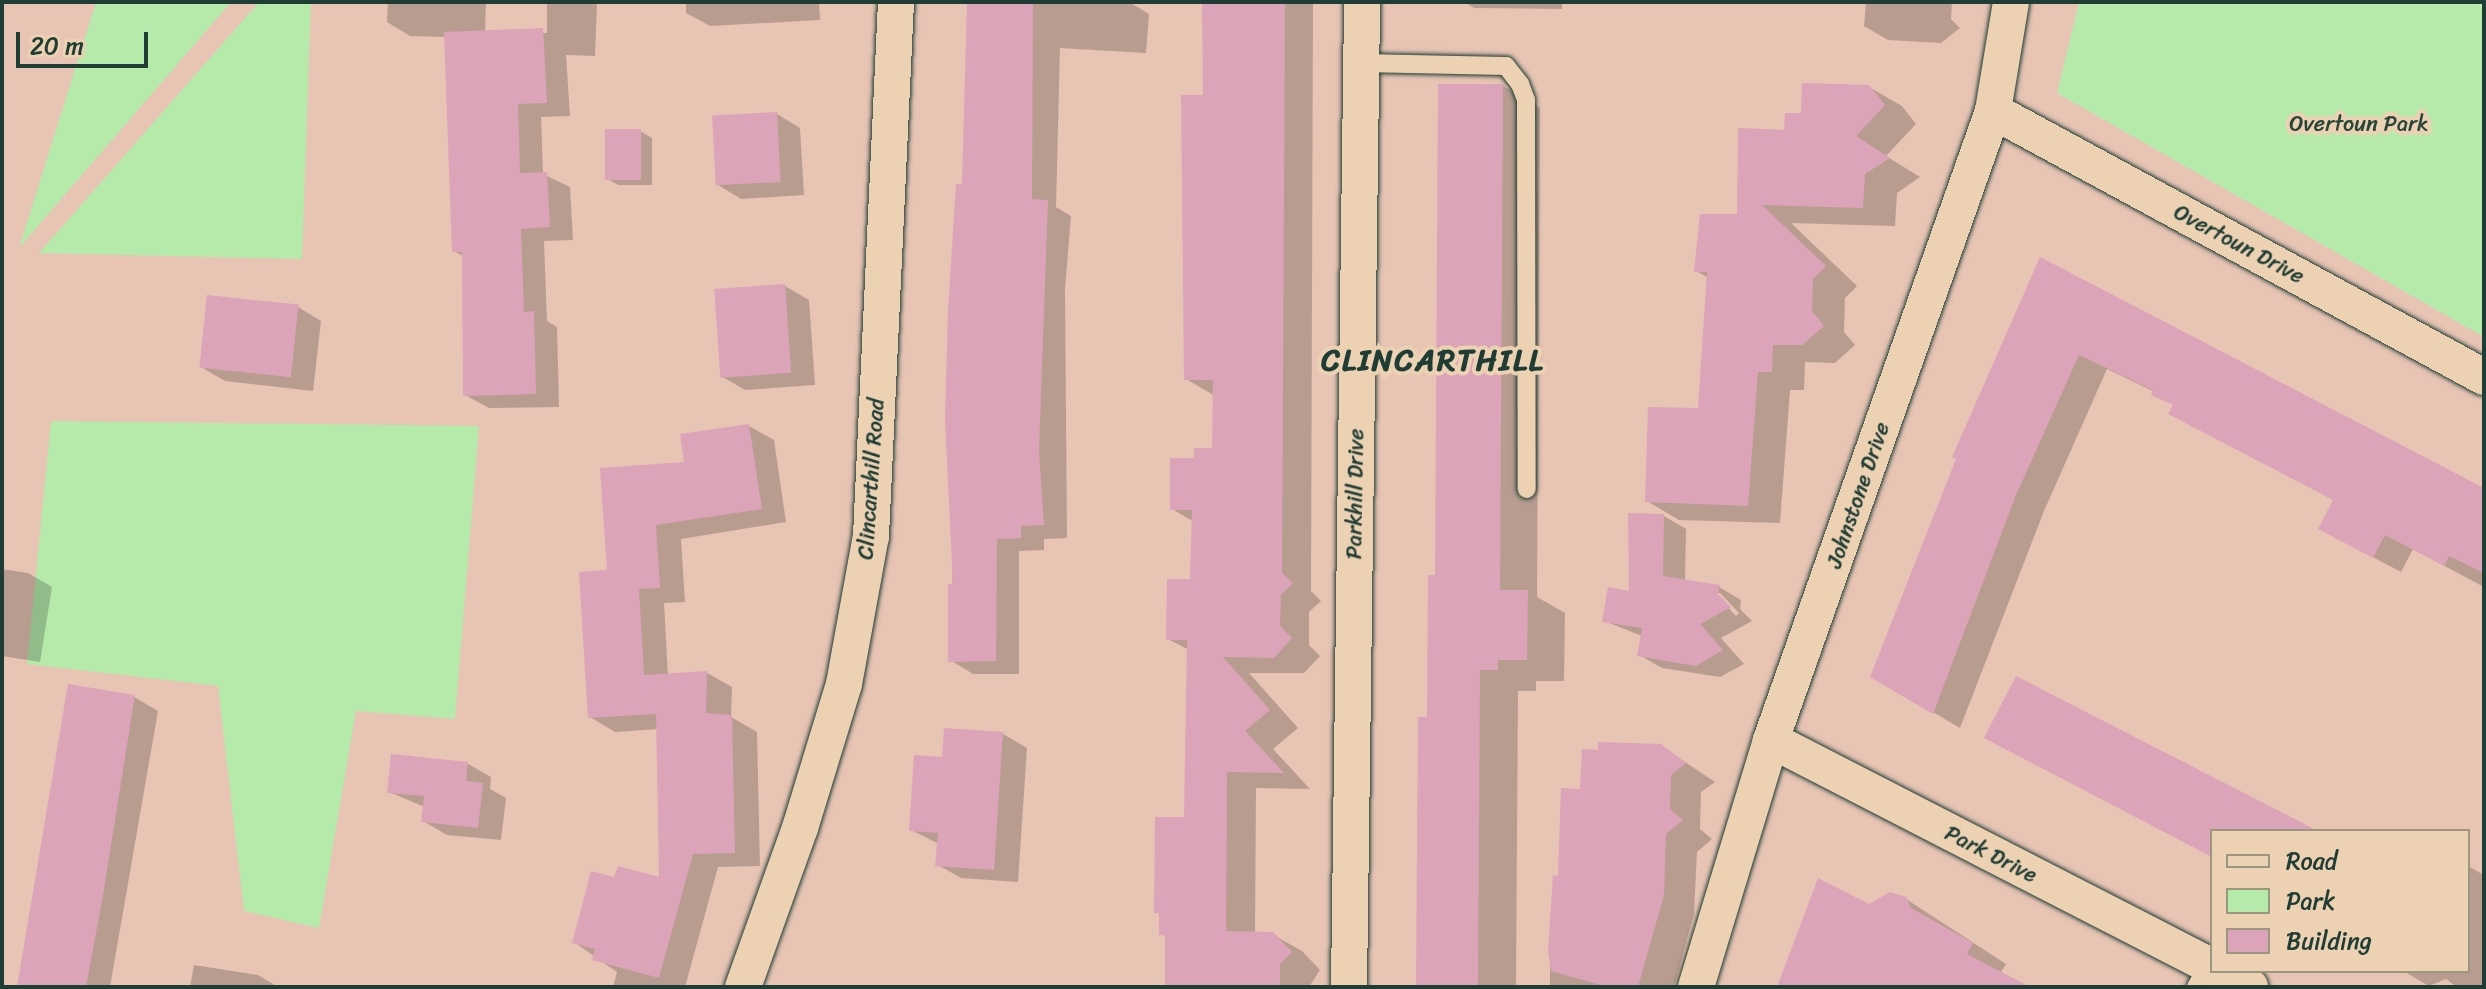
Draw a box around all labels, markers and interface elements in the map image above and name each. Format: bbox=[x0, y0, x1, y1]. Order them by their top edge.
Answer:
scale bar bbox=[20, 16, 152, 66]
text: 20 m bbox=[30, 25, 84, 67]
park label: Overtoun Park bbox=[2289, 111, 2429, 137]
street label: Overtoun Drive bbox=[2169, 199, 2309, 289]
district label: CLINCARTHILL bbox=[1323, 342, 1543, 378]
street label: Clincarthill Road bbox=[852, 397, 890, 561]
street label: Johnstone Drive bbox=[1821, 419, 1895, 571]
street label: Parkhill Drive bbox=[1341, 428, 1369, 560]
street label: Park Drive bbox=[1940, 819, 2042, 889]
legend bbox=[2210, 829, 2470, 973]
text: Road bbox=[2286, 840, 2337, 882]
text: Park bbox=[2286, 880, 2335, 922]
text: Building bbox=[2286, 920, 2372, 962]

